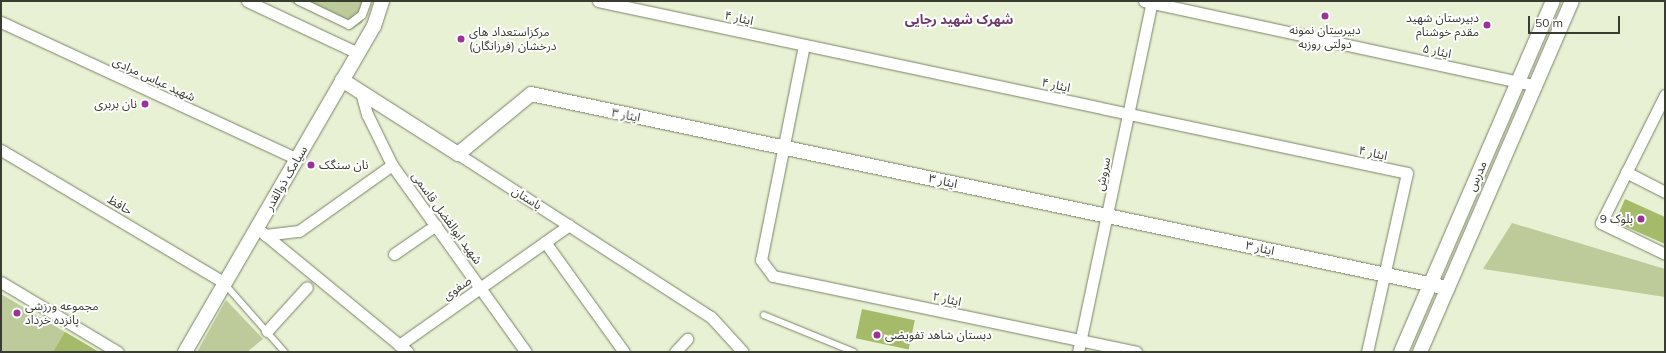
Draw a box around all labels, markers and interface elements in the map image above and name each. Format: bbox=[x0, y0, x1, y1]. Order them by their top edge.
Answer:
street label: ایثار ۴ bbox=[723, 8, 755, 28]
scale bar bbox=[1530, 8, 1622, 34]
district label: شهرک شهید رجایی bbox=[905, 11, 1013, 27]
marker: دبیرستان نمونه دولتی روزبه bbox=[1320, 11, 1330, 21]
place label: دبیرستان شهید مقدم خوشنام bbox=[1406, 11, 1479, 39]
text: 50 m bbox=[1535, 15, 1563, 30]
marker: دبیرستان شهید مقدم خوشنام bbox=[1482, 20, 1492, 30]
place label: دبیرستان نمونه دولتی روزبه bbox=[1289, 23, 1361, 51]
place label: مرکزاستعداد های درخشان (فرزانگان) bbox=[469, 25, 557, 53]
marker: مرکزاستعداد های درخشان (فرزانگان) bbox=[456, 34, 466, 44]
street label: ایثار ۵ bbox=[1421, 41, 1453, 61]
street label: شهید عباس مرادی bbox=[111, 54, 197, 104]
street label: ایثار ۴ bbox=[1040, 75, 1072, 95]
place label: نان بربری bbox=[94, 97, 137, 111]
marker: نان بربری bbox=[140, 99, 150, 109]
street label: ایثار ۳ bbox=[610, 105, 642, 125]
street label: سیامک ذوالقدر bbox=[262, 143, 310, 213]
street label: ایثار ۴ bbox=[1357, 143, 1389, 163]
street label: سروش bbox=[1092, 156, 1114, 192]
place label: نان سنگک bbox=[319, 158, 368, 172]
street label: مدرس bbox=[1464, 159, 1490, 193]
marker: نان سنگک bbox=[306, 160, 316, 170]
street label: شهید ابوالفضل قاسمی bbox=[409, 169, 485, 267]
street label: ایثار ۳ bbox=[927, 171, 959, 191]
street label: باستان bbox=[509, 183, 545, 213]
street label: حافظ bbox=[105, 192, 135, 218]
place label: بلوک 9 bbox=[1600, 212, 1633, 226]
marker: بلوک 9 bbox=[1636, 214, 1646, 224]
street label: ایثار ۳ bbox=[1244, 238, 1276, 258]
street label: صفوی bbox=[440, 273, 474, 303]
street label: ایثار ۲ bbox=[931, 289, 963, 309]
place label: مجموعه ورزشی پانزده خرداد bbox=[25, 299, 99, 327]
marker: مجموعه ورزشی پانزده خرداد bbox=[12, 308, 22, 318]
place label: دبستان شاهد تفویضی bbox=[885, 328, 992, 342]
marker: دبستان شاهد تفویضی bbox=[872, 330, 882, 340]

